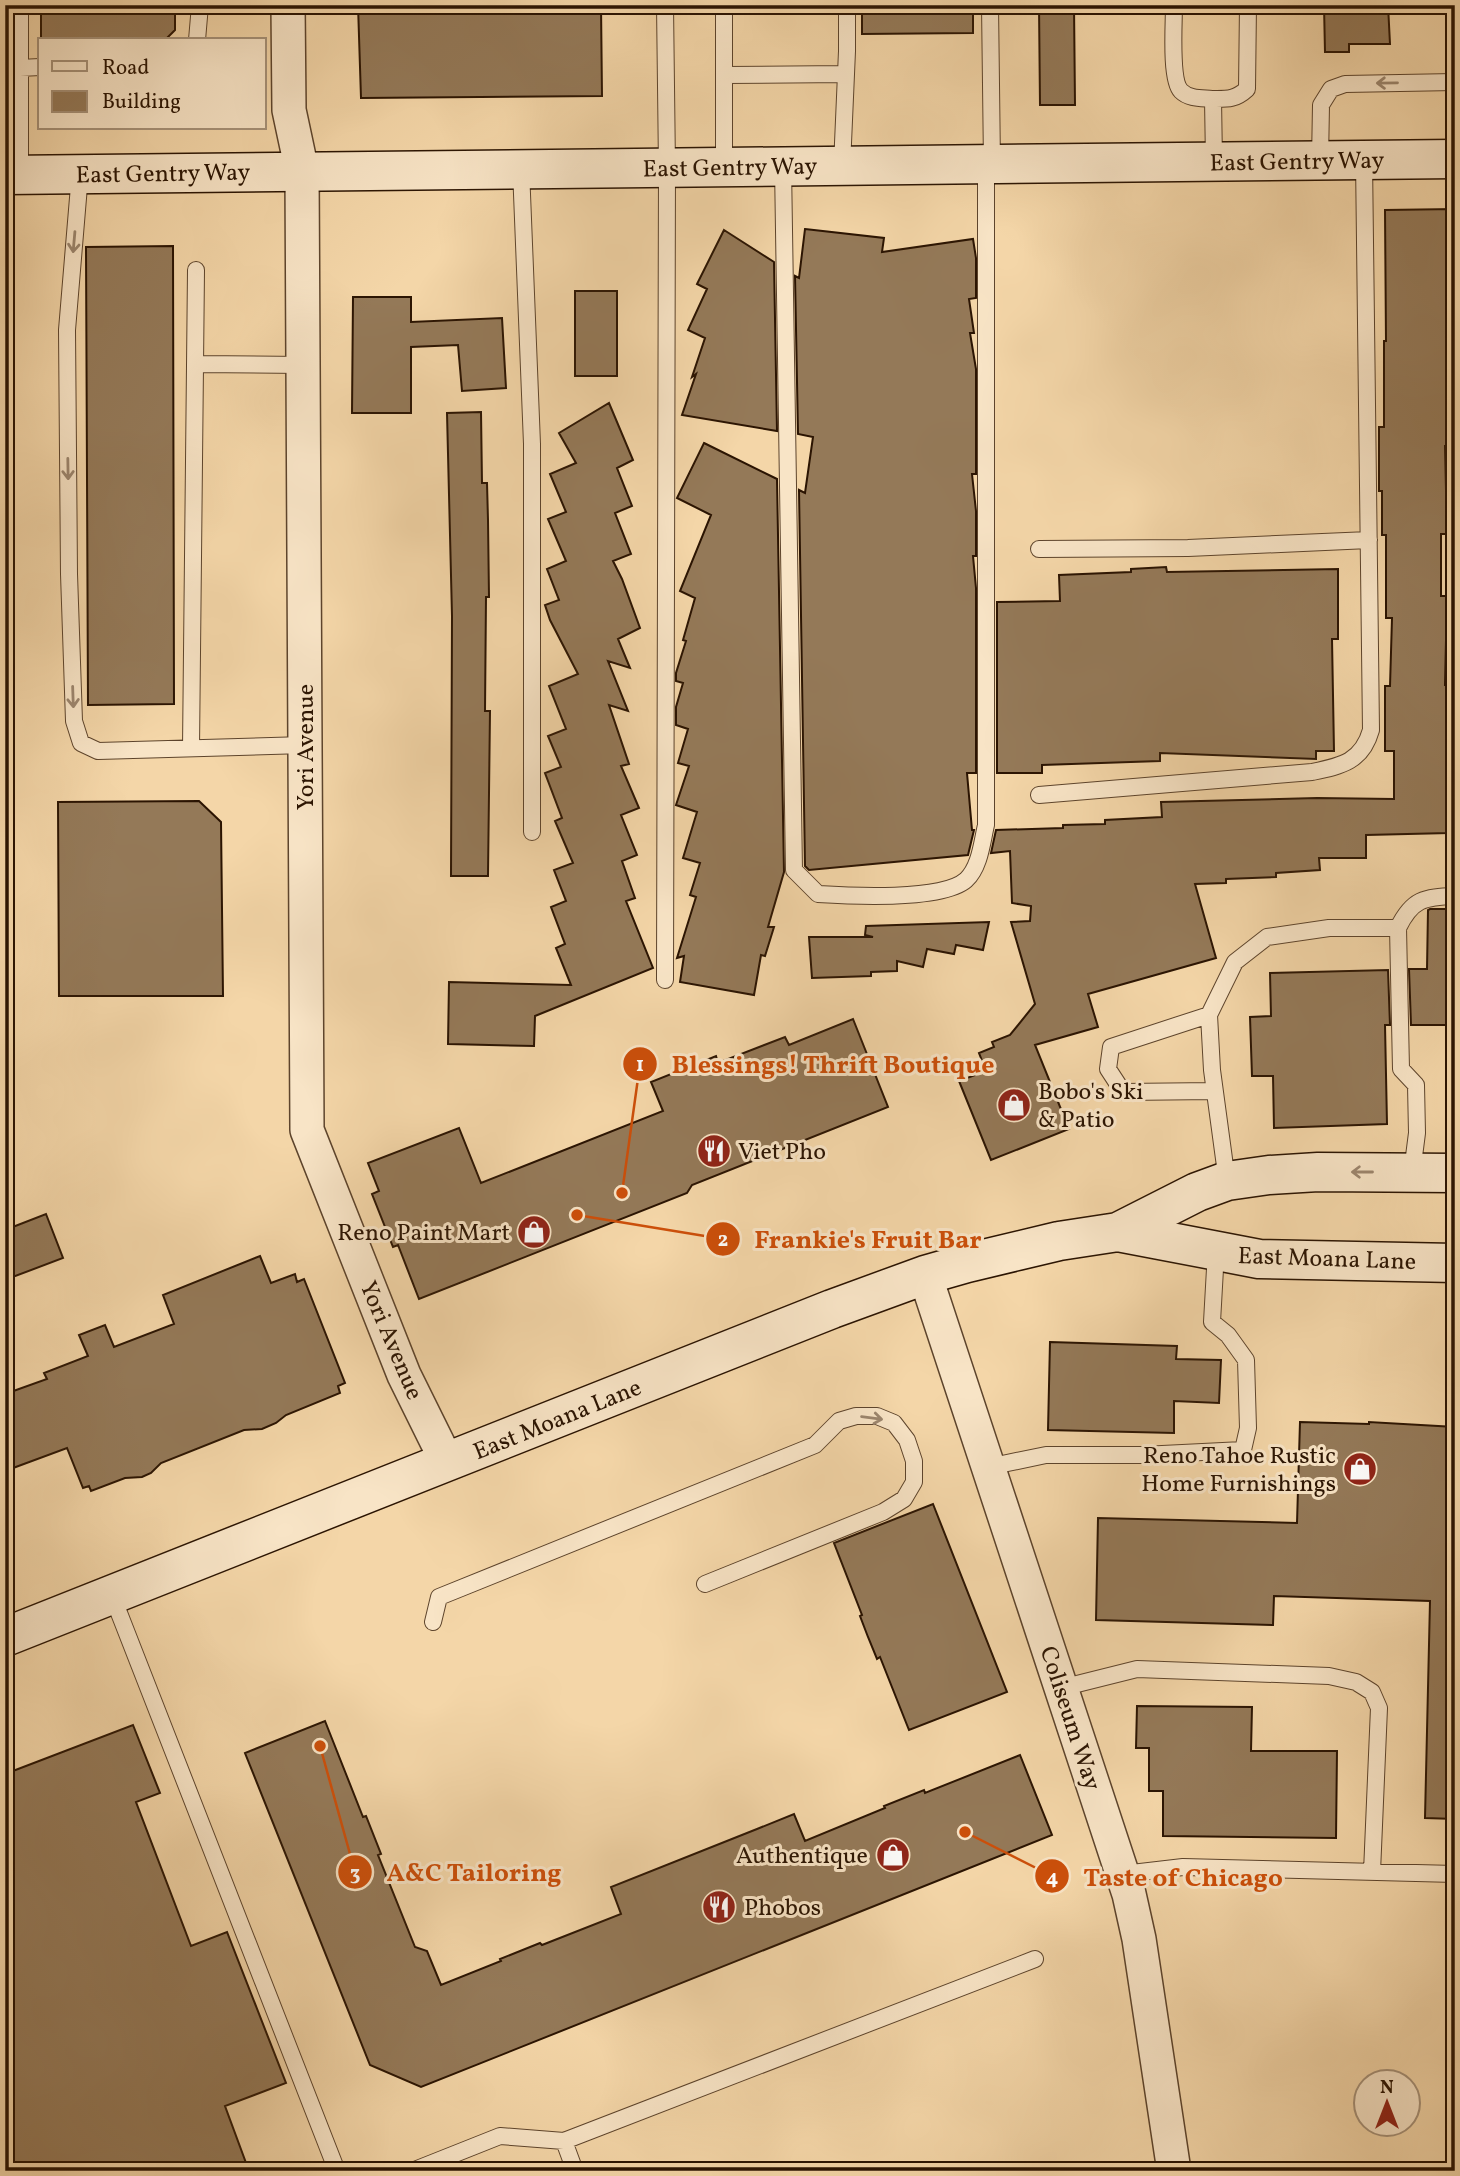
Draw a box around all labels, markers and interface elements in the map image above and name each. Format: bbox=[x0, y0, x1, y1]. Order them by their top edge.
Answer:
legend bbox=[38, 38, 266, 130]
text: Road bbox=[102, 54, 149, 83]
one-way arrow bbox=[1375, 76, 1398, 90]
text: Building bbox=[102, 88, 181, 117]
street label: East Gentry Way bbox=[1209, 144, 1385, 182]
street label: East Gentry Way bbox=[642, 150, 818, 188]
street label: East Gentry Way bbox=[75, 156, 251, 194]
one-way arrow bbox=[67, 230, 80, 253]
one-way arrow bbox=[61, 457, 75, 480]
street label: Yori Avenue bbox=[290, 684, 324, 810]
one-way arrow bbox=[66, 685, 80, 708]
callout: Blessings! Thrift Boutique bbox=[622, 1040, 1008, 1087]
text: Blessings! Thrift Boutique bbox=[672, 1048, 995, 1084]
text: 1 bbox=[636, 1051, 644, 1080]
place label: Bobo's Ski & Patio bbox=[1038, 1076, 1144, 1138]
shop icon: Bobo's Ski & Patio bbox=[995, 1086, 1033, 1124]
restaurant icon: Viet Pho bbox=[695, 1132, 733, 1170]
place label: Viet Pho bbox=[738, 1136, 826, 1170]
one-way arrow bbox=[1351, 1165, 1374, 1179]
shop icon: Reno Paint Mart bbox=[515, 1213, 553, 1251]
callout: Frankie's Fruit Bar bbox=[706, 1215, 996, 1262]
place label: Reno Paint Mart bbox=[337, 1217, 510, 1251]
text: Frankie's Fruit Bar bbox=[754, 1223, 982, 1259]
text: 2 bbox=[718, 1226, 728, 1255]
street label: East Moana Lane bbox=[1237, 1240, 1417, 1280]
street label: Yori Avenue bbox=[350, 1276, 430, 1406]
street label: East Moana Lane bbox=[469, 1372, 647, 1470]
one-way arrow bbox=[860, 1411, 883, 1424]
place label: Reno Tahoe Rustic Home Furnishings bbox=[1141, 1440, 1336, 1502]
shop icon: Reno Tahoe Rustic Home Furnishings bbox=[1341, 1450, 1379, 1488]
street label: Coliseum Way bbox=[1030, 1642, 1108, 1795]
shop icon: Authentique bbox=[874, 1836, 912, 1874]
place label: Authentique bbox=[736, 1840, 868, 1874]
callout: A&C Tailoring bbox=[337, 1849, 576, 1896]
callout: Taste of Chicago bbox=[1035, 1853, 1295, 1900]
text: A&C Tailoring bbox=[386, 1856, 562, 1892]
text: 3 bbox=[350, 1860, 360, 1889]
text: Taste of Chicago bbox=[1083, 1861, 1283, 1897]
text: 4 bbox=[1046, 1864, 1059, 1893]
restaurant icon: Phobos bbox=[700, 1888, 738, 1926]
place label: Phobos bbox=[744, 1892, 821, 1926]
north arrow bbox=[1352, 2068, 1422, 2138]
text: N bbox=[1380, 2075, 1394, 2101]

